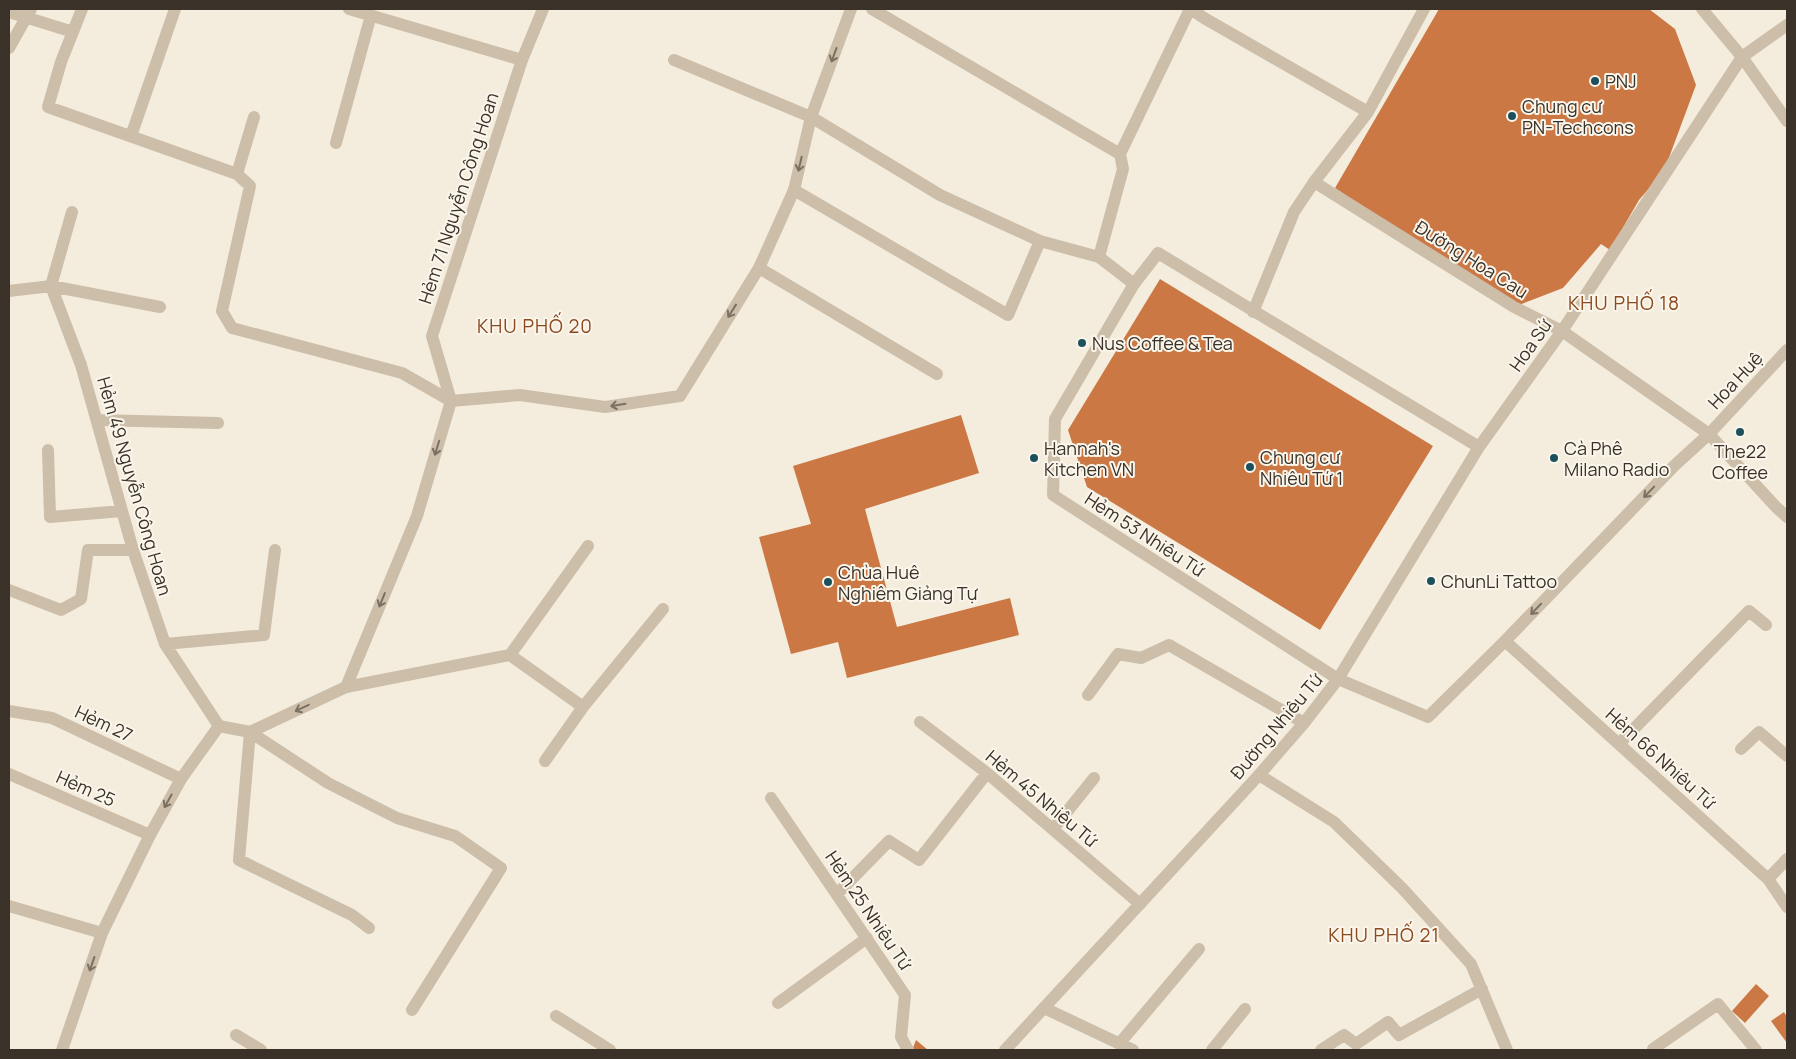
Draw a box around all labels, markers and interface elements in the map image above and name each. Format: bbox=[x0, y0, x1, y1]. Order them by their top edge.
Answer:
one-way arrow bbox=[829, 46, 838, 62]
place label: PNJ bbox=[1605, 69, 1637, 93]
marker: PNJ bbox=[1589, 75, 1601, 87]
street label: Hẻm 71 Nguyễn Công Hoan bbox=[412, 89, 504, 307]
place label: Chung cư PN-Techcons bbox=[1522, 94, 1634, 139]
marker: Chung cư PN-Techcons bbox=[1506, 110, 1518, 122]
one-way arrow bbox=[795, 156, 804, 172]
street label: Đường Hoa Cau bbox=[1411, 215, 1533, 303]
district label: KHU PHỐ 18 bbox=[1568, 288, 1680, 316]
one-way arrow bbox=[727, 303, 737, 317]
district label: KHU PHỐ 20 bbox=[477, 311, 593, 339]
street label: Hoa Sứ bbox=[1503, 313, 1557, 376]
place label: Nus Coffee & Tea bbox=[1092, 331, 1233, 355]
marker: Nus Coffee & Tea bbox=[1076, 337, 1088, 349]
street label: Hoa Huệ bbox=[1702, 346, 1768, 414]
street label: Hẻm 49 Nguyễn Công Hoan bbox=[92, 374, 178, 598]
one-way arrow bbox=[610, 400, 626, 410]
marker: The22 Coffee bbox=[1734, 426, 1746, 438]
place label: Hannah's Kitchen VN bbox=[1044, 436, 1134, 481]
place label: Cà Phê Milano Radio bbox=[1564, 436, 1669, 481]
one-way arrow bbox=[432, 439, 442, 455]
place label: The22 Coffee bbox=[1712, 439, 1768, 484]
place label: Chung cư Nhiêu Tứ 1 bbox=[1260, 445, 1343, 490]
marker: Hannah's Kitchen VN bbox=[1028, 452, 1040, 464]
marker: Cà Phê Milano Radio bbox=[1548, 452, 1560, 464]
marker: Chung cư Nhiêu Tứ 1 bbox=[1244, 461, 1256, 473]
street label: Hẻm 53 Nhiêu Tứ bbox=[1080, 486, 1211, 582]
one-way arrow bbox=[1643, 486, 1655, 498]
place label: Chùa Huê Nghiêm Giảng Tự bbox=[838, 560, 979, 605]
place label: ChunLi Tattoo bbox=[1441, 569, 1557, 593]
marker: ChunLi Tattoo bbox=[1425, 575, 1437, 587]
marker: Chùa Huê Nghiêm Giảng Tự bbox=[822, 576, 834, 588]
one-way arrow bbox=[377, 592, 386, 608]
one-way arrow bbox=[1530, 603, 1542, 615]
street label: Đường Nhiêu Tứ bbox=[1225, 667, 1328, 784]
street label: Hẻm 27 bbox=[71, 699, 137, 747]
street label: Hẻm 66 Nhiêu Tứ bbox=[1601, 702, 1722, 815]
one-way arrow bbox=[295, 704, 310, 713]
street label: Hẻm 45 Nhiêu Tứ bbox=[981, 744, 1104, 853]
street label: Hẻm 25 bbox=[53, 764, 119, 812]
one-way arrow bbox=[163, 794, 173, 808]
street label: Hẻm 25 Nhiêu Tứ bbox=[820, 846, 918, 975]
district label: KHU PHỐ 21 bbox=[1328, 920, 1440, 948]
one-way arrow bbox=[87, 956, 96, 971]

